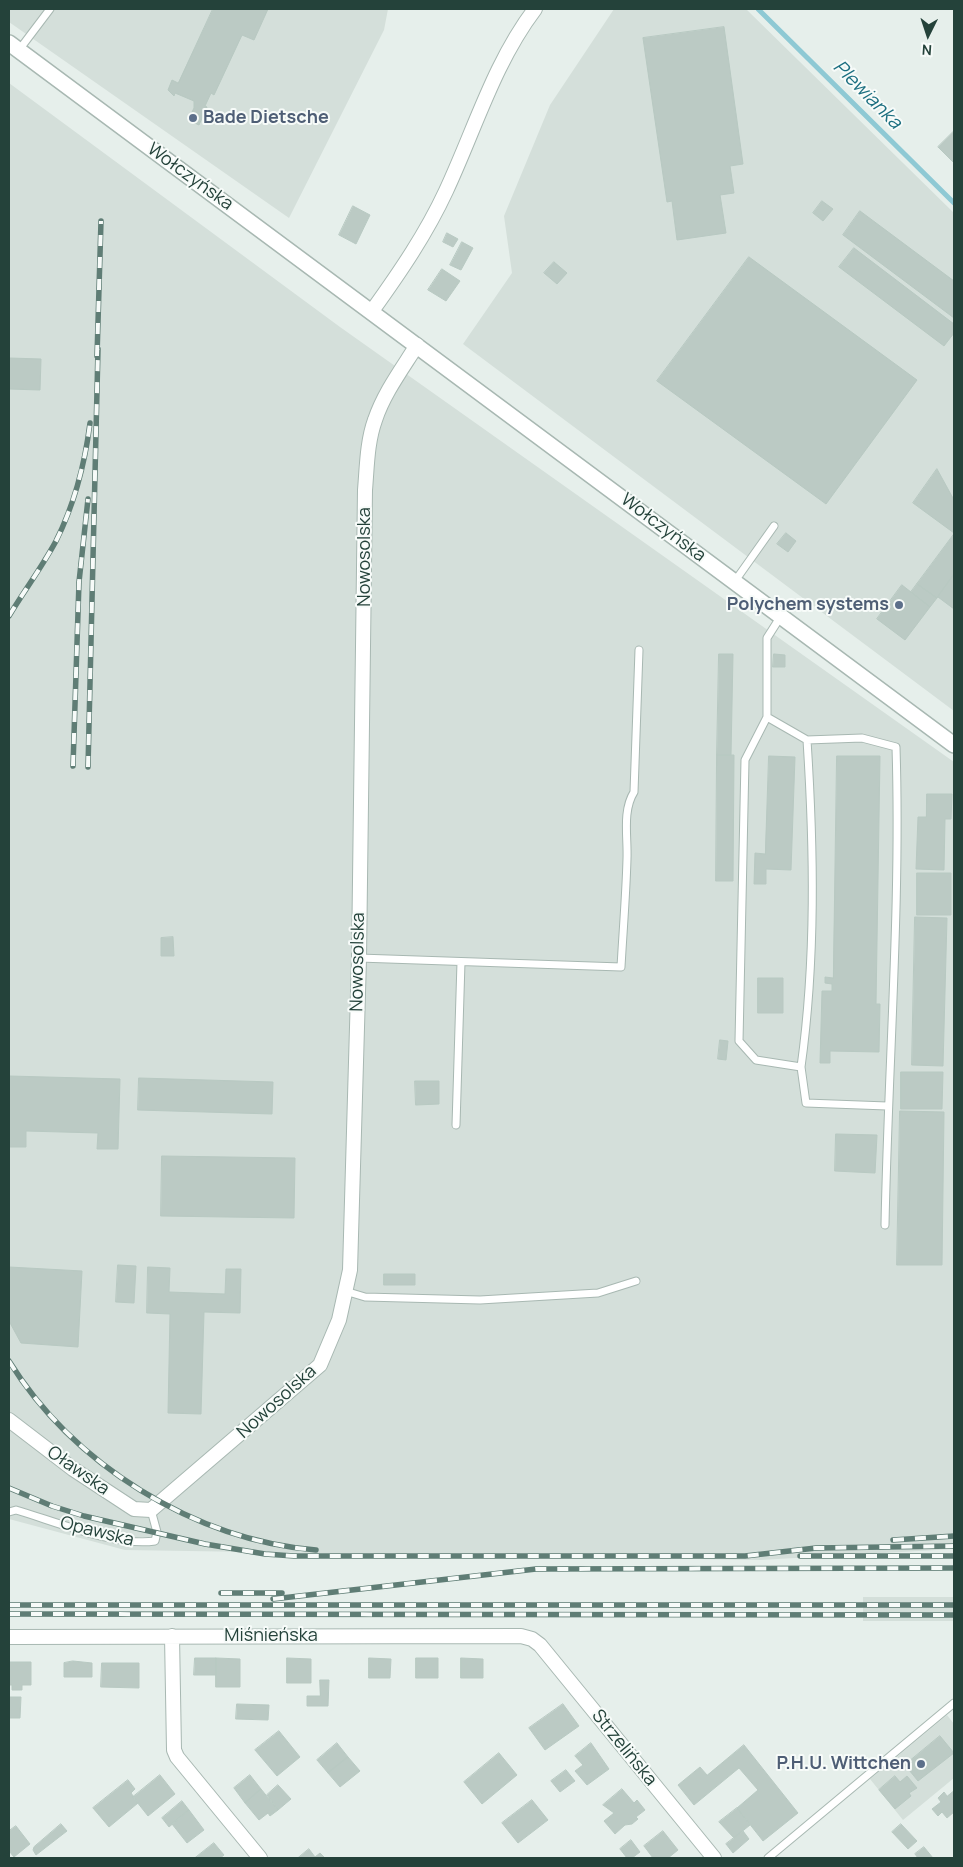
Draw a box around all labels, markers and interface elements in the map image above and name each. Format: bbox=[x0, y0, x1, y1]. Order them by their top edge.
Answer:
north arrow bbox=[903, 10, 953, 60]
text: N bbox=[921, 41, 933, 60]
water label: Plewianka bbox=[828, 56, 906, 134]
place label: Bade Dietsche bbox=[203, 107, 329, 129]
marker: Bade Dietsche bbox=[187, 112, 199, 124]
street label: Wołczyńska bbox=[143, 139, 237, 215]
street label: Wołczyńska bbox=[616, 489, 710, 567]
street label: Nowosolska bbox=[354, 507, 376, 607]
place label: Polychem systems bbox=[727, 594, 889, 616]
marker: Polychem systems bbox=[893, 599, 905, 611]
street label: Nowosolska bbox=[346, 912, 370, 1012]
street label: Nowosolska bbox=[233, 1361, 321, 1443]
street label: Oławska bbox=[43, 1442, 113, 1500]
street label: Opawska bbox=[58, 1512, 136, 1552]
street label: Miśnieńska bbox=[224, 1625, 318, 1647]
street label: Strzelińska bbox=[587, 1706, 661, 1790]
place label: P.H.U. Wittchen bbox=[777, 1753, 911, 1775]
marker: P.H.U. Wittchen bbox=[915, 1758, 927, 1770]

